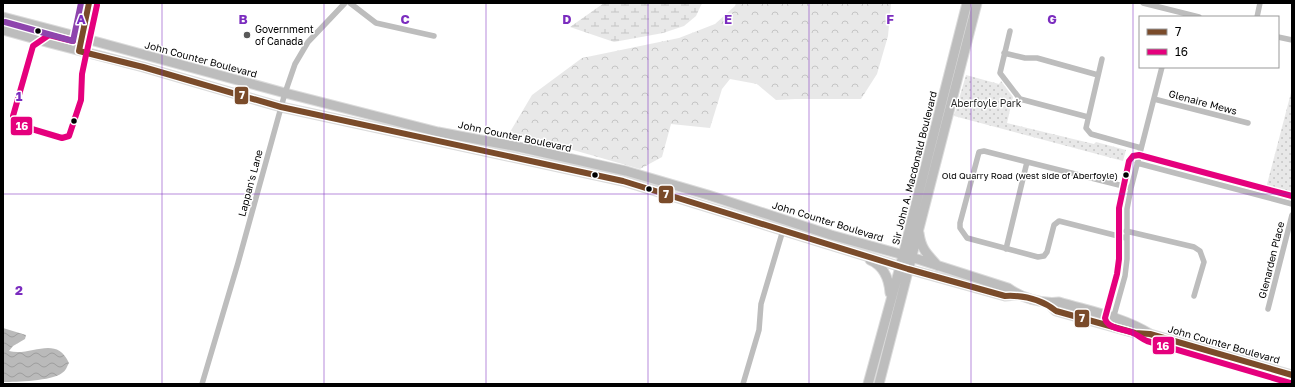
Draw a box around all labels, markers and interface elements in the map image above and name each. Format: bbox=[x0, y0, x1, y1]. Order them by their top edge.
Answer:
text: A bbox=[76, 11, 86, 27]
text: B bbox=[238, 11, 248, 27]
text: C bbox=[400, 11, 410, 27]
text: D bbox=[562, 11, 572, 27]
text: E bbox=[724, 11, 732, 27]
text: F bbox=[886, 11, 894, 27]
text: G bbox=[1047, 11, 1057, 27]
legend bbox=[1139, 16, 1279, 68]
place label: Government of Canada bbox=[255, 23, 314, 47]
text: 7 bbox=[1175, 24, 1181, 39]
unlabelled marker bbox=[33, 26, 43, 36]
marker: Government of Canada bbox=[242, 30, 252, 40]
street label: John Counter Boulevard bbox=[144, 38, 258, 80]
text: 16 bbox=[1175, 44, 1188, 59]
line badge: 7 bbox=[234, 86, 249, 105]
street label: Glenaire Mews bbox=[1168, 87, 1238, 117]
text: 1 bbox=[16, 88, 23, 104]
text: 7 bbox=[239, 88, 245, 101]
street label: Sir John A. Macdonald Boulevard bbox=[889, 90, 939, 246]
park label: Aberfoyle Park bbox=[951, 97, 1022, 109]
line badge: 16 bbox=[10, 116, 33, 136]
unlabelled marker bbox=[69, 116, 79, 126]
street label: John Counter Boulevard bbox=[457, 118, 573, 154]
text: 16 bbox=[16, 119, 28, 132]
street label: Lappan's Lane bbox=[235, 148, 265, 218]
unlabelled marker bbox=[590, 170, 600, 180]
place label: Old Quarry Road (west side of Aberfoyle) bbox=[942, 170, 1118, 181]
marker: Old Quarry Road (west side of Aberfoyle) bbox=[1121, 170, 1131, 180]
unlabelled marker bbox=[644, 184, 654, 194]
line badge: 7 bbox=[658, 185, 674, 204]
text: 7 bbox=[663, 187, 669, 200]
street label: John Counter Boulevard bbox=[771, 198, 885, 244]
street label: Glenarden Place bbox=[1256, 220, 1286, 300]
text: 2 bbox=[15, 282, 23, 298]
line badge: 7 bbox=[1074, 309, 1090, 328]
text: 7 bbox=[1079, 311, 1085, 324]
street label: John Counter Boulevard bbox=[1167, 322, 1281, 366]
line badge: 16 bbox=[1152, 336, 1175, 355]
text: 16 bbox=[1157, 339, 1169, 352]

